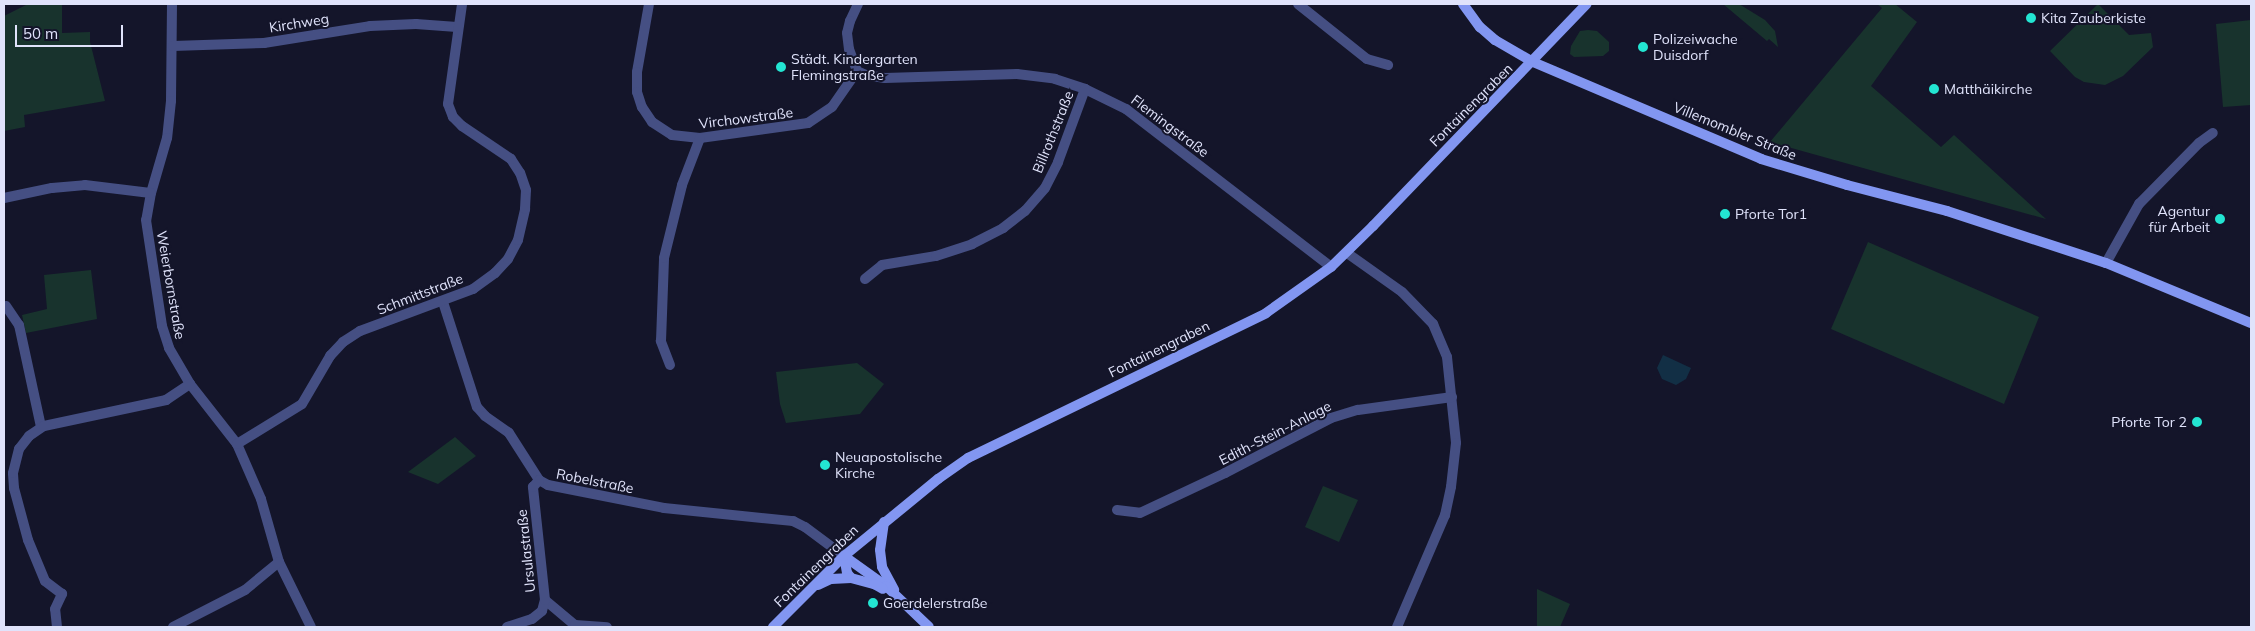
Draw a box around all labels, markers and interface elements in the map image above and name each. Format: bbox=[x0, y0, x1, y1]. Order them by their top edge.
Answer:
street label: Kirchweg bbox=[268, 10, 330, 36]
place label: Kita Zauberkiste bbox=[2041, 10, 2146, 26]
marker: Kita Zauberkiste bbox=[2025, 12, 2037, 24]
scale bar bbox=[18, 15, 125, 47]
text: 50 m bbox=[23, 24, 58, 43]
place label: Polizeiwache Duisdorf bbox=[1653, 31, 1738, 64]
marker: Polizeiwache Duisdorf bbox=[1637, 41, 1649, 53]
place label: Städt. Kindergarten Flemingstraße bbox=[791, 51, 918, 84]
street label: Fontainengraben bbox=[1426, 60, 1516, 150]
marker: Städt. Kindergarten Flemingstraße bbox=[775, 61, 787, 73]
place label: Matthäikirche bbox=[1944, 81, 2032, 97]
marker: Matthäikirche bbox=[1928, 83, 1940, 95]
street label: Billrothstraße bbox=[1029, 88, 1077, 176]
street label: Flemingstraße bbox=[1128, 91, 1212, 161]
street label: Villemombler Straße bbox=[1671, 99, 1799, 163]
street label: Virchowstraße bbox=[698, 104, 794, 132]
place label: Agentur für Arbeit bbox=[2149, 203, 2210, 236]
place label: Pforte Tor1 bbox=[1735, 206, 1807, 222]
marker: Pforte Tor1 bbox=[1719, 208, 1731, 220]
marker: Agentur für Arbeit bbox=[2214, 213, 2226, 225]
street label: Weierbornstraße bbox=[153, 230, 189, 340]
street label: Schmittstraße bbox=[375, 270, 465, 318]
street label: Fontainengraben bbox=[1106, 317, 1212, 381]
street label: Edith-Stein-Anlage bbox=[1216, 398, 1334, 468]
place label: Pforte Tor 2 bbox=[2111, 414, 2187, 430]
marker: Pforte Tor 2 bbox=[2191, 416, 2203, 428]
place label: Neuapostolische Kirche bbox=[835, 449, 942, 482]
marker: Neuapostolische Kirche bbox=[819, 459, 831, 471]
street label: Robelstraße bbox=[555, 465, 635, 497]
street label: Ursulastraße bbox=[513, 509, 539, 593]
street label: Fontainengraben bbox=[770, 522, 862, 610]
place label: Goerdelerstraße bbox=[883, 595, 987, 611]
marker: Goerdelerstraße bbox=[867, 597, 879, 609]

